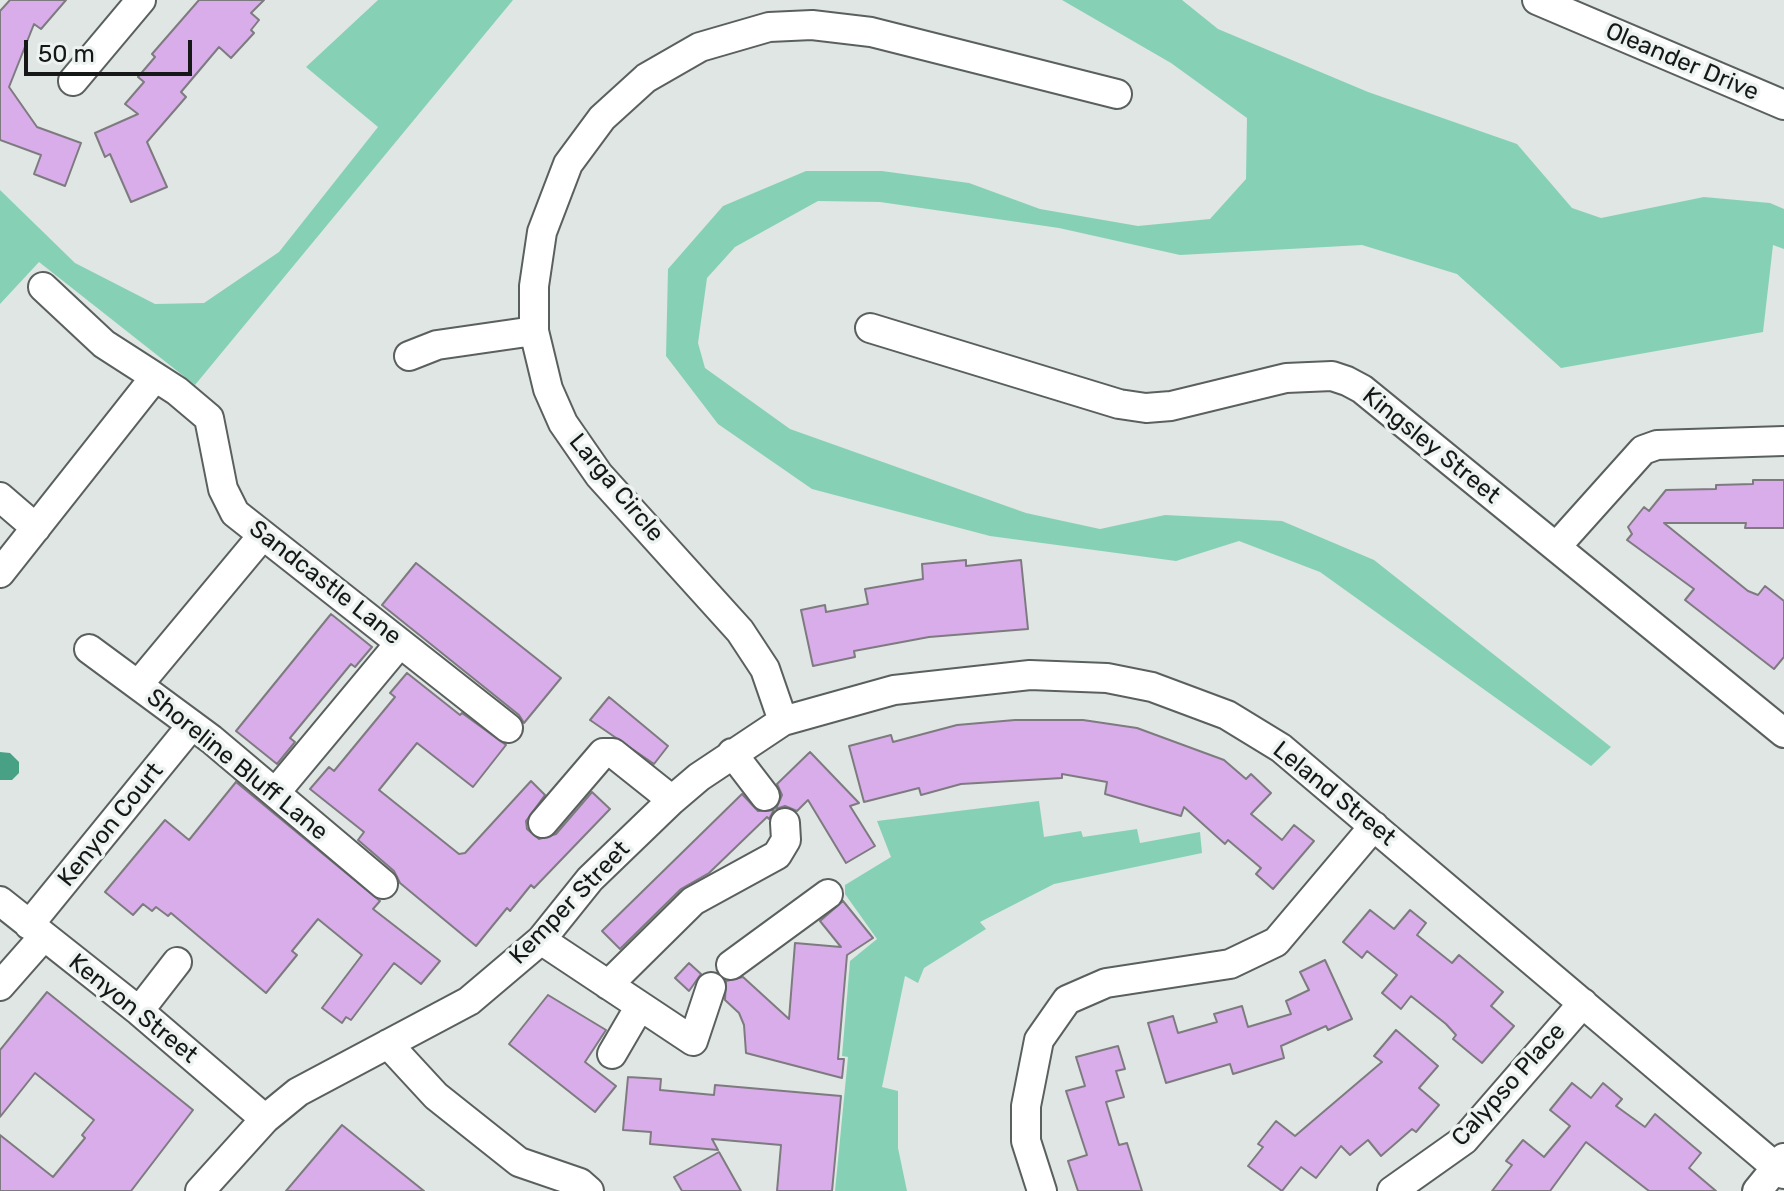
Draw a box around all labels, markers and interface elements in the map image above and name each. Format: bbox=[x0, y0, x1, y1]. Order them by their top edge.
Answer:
street label: Oleander Drive bbox=[1601, 17, 1763, 107]
scale bar bbox=[28, 24, 196, 74]
text: 50 m bbox=[38, 40, 95, 68]
street label: Kingsley Street bbox=[1356, 382, 1506, 510]
street label: Larga Circle bbox=[562, 428, 670, 548]
street label: Sandcastle Lane bbox=[243, 515, 407, 651]
street label: Shoreline Bluff Lane bbox=[141, 683, 333, 847]
street label: Leland Street bbox=[1267, 736, 1401, 852]
street label: Kenyon Court bbox=[52, 757, 170, 893]
street label: Kemper Street bbox=[504, 835, 636, 971]
street label: Kenyon Street bbox=[63, 948, 203, 1070]
street label: Calypso Place bbox=[1446, 1018, 1572, 1152]

